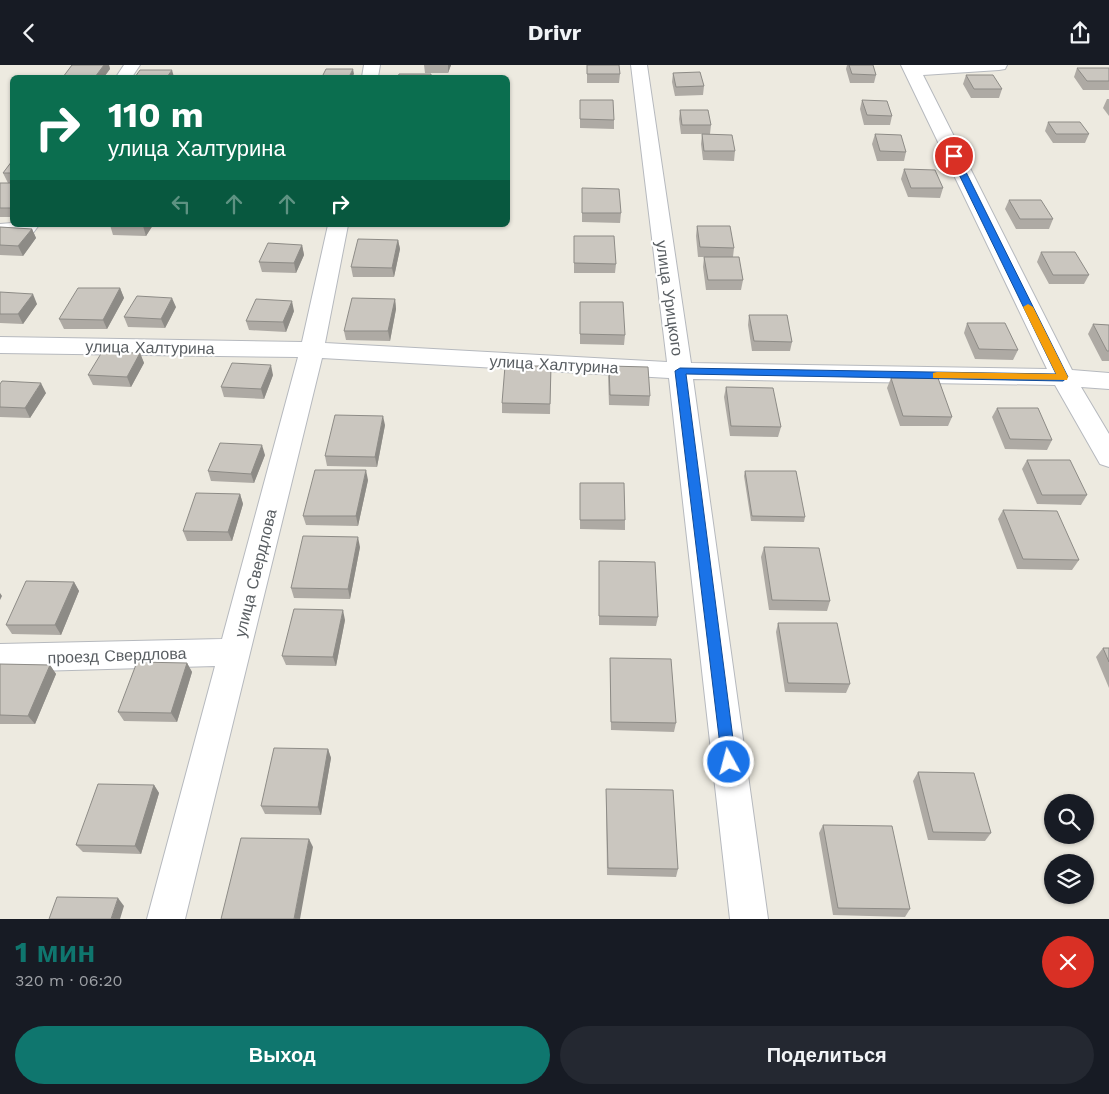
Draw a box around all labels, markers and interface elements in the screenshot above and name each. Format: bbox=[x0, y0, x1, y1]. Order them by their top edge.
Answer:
icon: back bbox=[15, 19, 43, 47]
icon: share bbox=[1066, 19, 1094, 47]
text: Drivr bbox=[528, 20, 581, 45]
text: 110 m bbox=[108, 94, 204, 136]
icon: right bbox=[25, 95, 90, 160]
pin bbox=[933, 135, 975, 177]
text: улица Халтурина bbox=[108, 136, 286, 161]
icon: arrive bbox=[940, 142, 968, 170]
icon: left bbox=[167, 190, 195, 218]
icon: ahead bbox=[220, 190, 248, 218]
icon: ahead bbox=[273, 190, 301, 218]
icon: right bbox=[326, 190, 354, 218]
street label: улица Урицкого bbox=[652, 239, 687, 357]
street label: улица Халтурина bbox=[85, 337, 215, 358]
street label: улица Халтурина bbox=[489, 352, 619, 377]
street label: улица Свердлова bbox=[230, 507, 281, 639]
street label: проезд Свердлова bbox=[47, 644, 187, 667]
position arrow bbox=[702, 735, 754, 787]
map controls bbox=[1044, 794, 1094, 904]
button: search bbox=[1044, 794, 1094, 844]
button: layers bbox=[1044, 854, 1094, 904]
text: 1 мин bbox=[15, 934, 95, 969]
button: close bbox=[1042, 936, 1094, 988]
text: 320 m · 06:20 bbox=[15, 971, 123, 990]
button: Выход bbox=[15, 1026, 550, 1084]
button: Поделиться bbox=[560, 1026, 1094, 1084]

